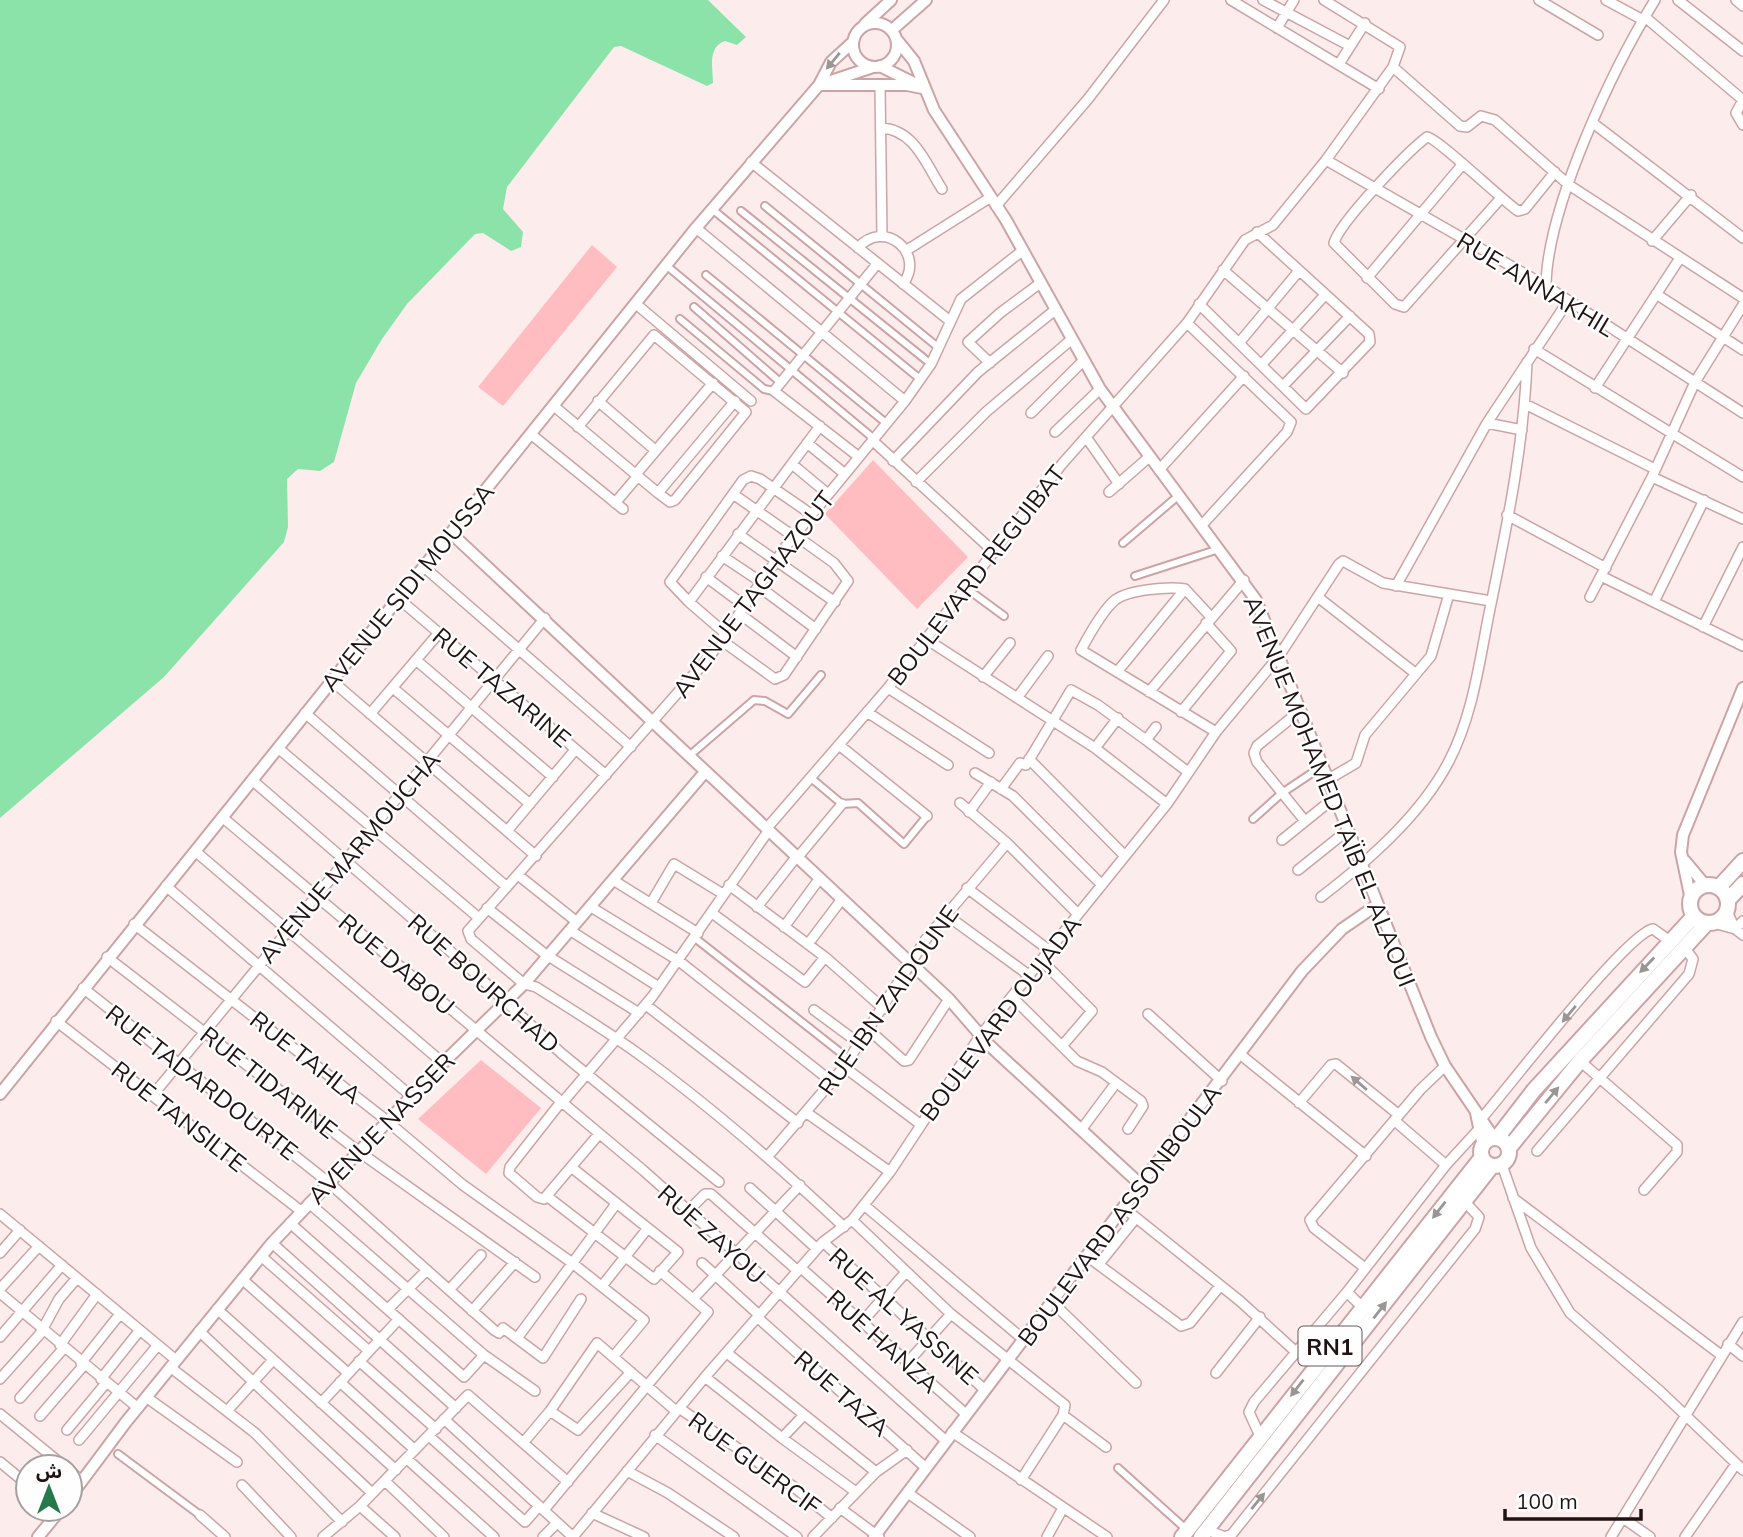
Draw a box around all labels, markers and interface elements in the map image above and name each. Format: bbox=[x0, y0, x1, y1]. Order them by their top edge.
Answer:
one-way arrow bbox=[826, 52, 841, 70]
street label: RUE ANNAKHIL bbox=[1452, 225, 1620, 343]
street label: BOULEVARD REGUIBAT bbox=[881, 458, 1072, 691]
street label: AVENUE SIDI MOUSSA bbox=[314, 477, 500, 697]
street label: AVENUE TAGHAZOUT bbox=[666, 484, 841, 703]
street label: AVENUE MOHAMED TAÏB EL ALAOUI bbox=[1238, 591, 1422, 991]
street label: RUE TAZARINE bbox=[427, 621, 577, 753]
street label: AVENUE MARMOUCHA bbox=[252, 745, 447, 969]
street label: RUE IBN ZAIDOUNE bbox=[811, 899, 965, 1101]
street label: RUE DABOU bbox=[333, 907, 461, 1021]
street label: RUE BOURCHAD bbox=[402, 907, 566, 1059]
street label: BOULEVARD OUJADA bbox=[913, 909, 1087, 1127]
one-way arrow bbox=[1639, 956, 1655, 973]
street label: RUE TADARDOURTE bbox=[100, 998, 304, 1166]
street label: RUE TAHLA bbox=[244, 1004, 368, 1110]
one-way arrow bbox=[1562, 1006, 1577, 1023]
street label: RUE TIDARINE bbox=[195, 1019, 343, 1145]
street label: AVENUE NASSER bbox=[301, 1046, 461, 1210]
street label: RUE TANSILTE bbox=[106, 1054, 252, 1178]
one-way arrow bbox=[1351, 1076, 1368, 1091]
street label: BOULEVARD ASSONBOULA bbox=[1011, 1078, 1227, 1352]
one-way arrow bbox=[1544, 1086, 1559, 1103]
street label: RUE ZAYOU bbox=[652, 1178, 772, 1290]
one-way arrow bbox=[1432, 1201, 1446, 1219]
street label: RUE AL YASSINE bbox=[823, 1241, 985, 1391]
street label: RUE HANZA bbox=[821, 1283, 945, 1399]
one-way arrow bbox=[1373, 1302, 1388, 1320]
road number: RN1 bbox=[1298, 1326, 1362, 1366]
street label: RUE TAZA bbox=[788, 1344, 896, 1443]
one-way arrow bbox=[1289, 1378, 1304, 1396]
street label: RUE GUERCIF bbox=[683, 1405, 827, 1521]
north arrow bbox=[14, 1453, 84, 1523]
text: ش bbox=[36, 1459, 62, 1483]
scale bar bbox=[1505, 1478, 1642, 1522]
text: 100 m bbox=[1516, 1488, 1578, 1514]
one-way arrow bbox=[1250, 1492, 1265, 1509]

